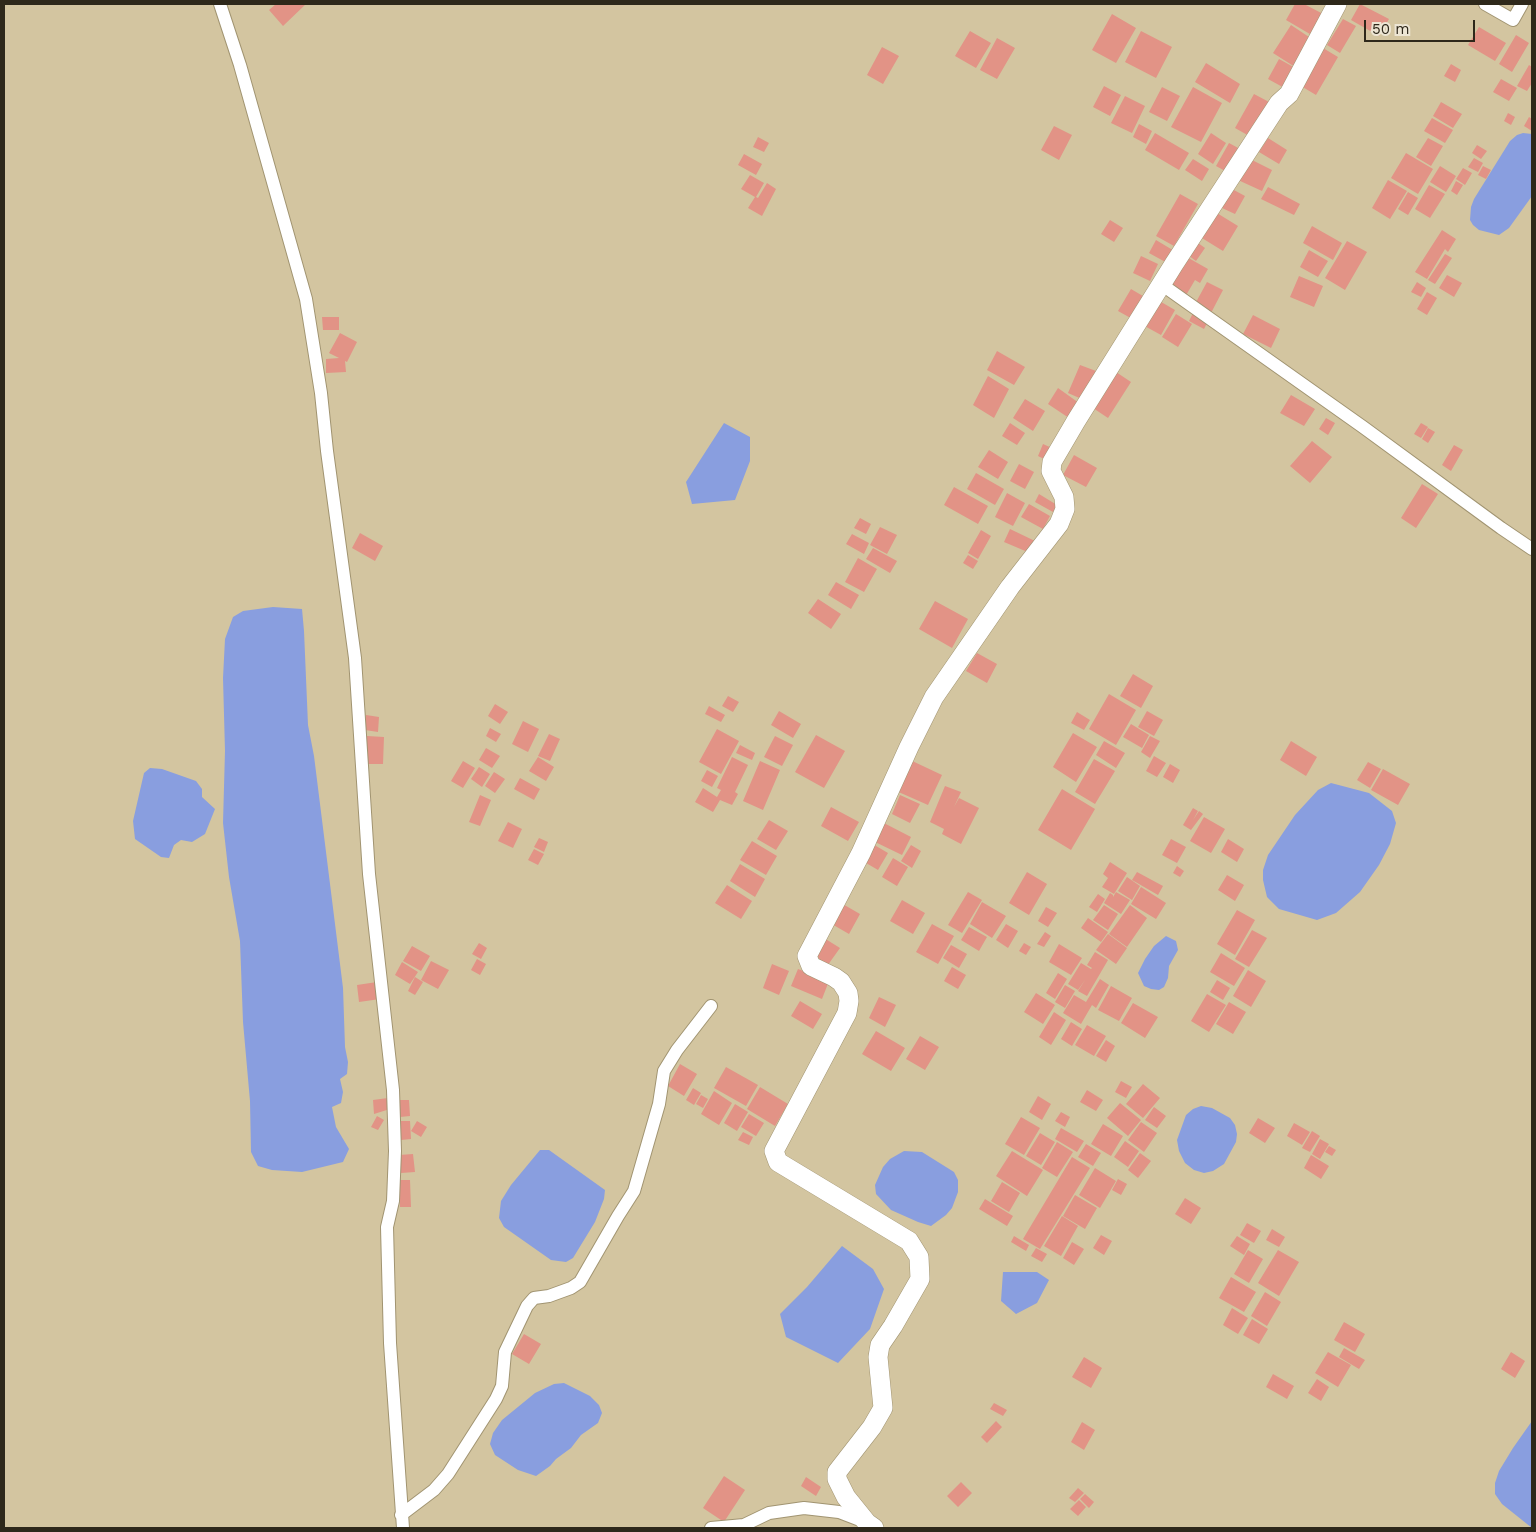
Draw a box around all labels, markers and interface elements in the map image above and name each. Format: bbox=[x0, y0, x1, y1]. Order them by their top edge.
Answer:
scale bar bbox=[1366, 10, 1477, 42]
text: 50 m bbox=[1372, 20, 1409, 38]

